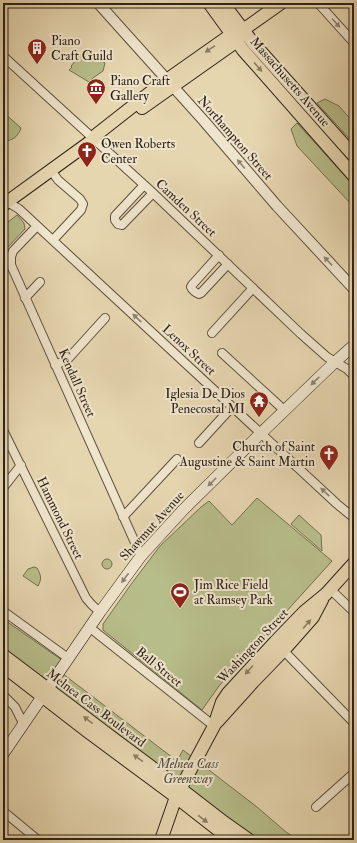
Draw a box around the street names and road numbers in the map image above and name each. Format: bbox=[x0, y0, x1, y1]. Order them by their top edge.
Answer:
street label: Massachusetts Avenue bbox=[247, 34, 334, 131]
street label: Northampton Street bbox=[193, 93, 276, 184]
street label: Camden Street bbox=[152, 176, 220, 240]
street label: Lenox Street bbox=[159, 321, 219, 379]
street label: Kendall Street bbox=[55, 346, 99, 420]
street label: Hammond Street bbox=[33, 474, 87, 562]
street label: Shawmut Avenue bbox=[116, 487, 188, 564]
street label: Washington Street bbox=[214, 605, 292, 687]
street label: Ball Street bbox=[133, 644, 185, 690]
street label: Melnea Cass Boulevard bbox=[43, 665, 149, 751]

